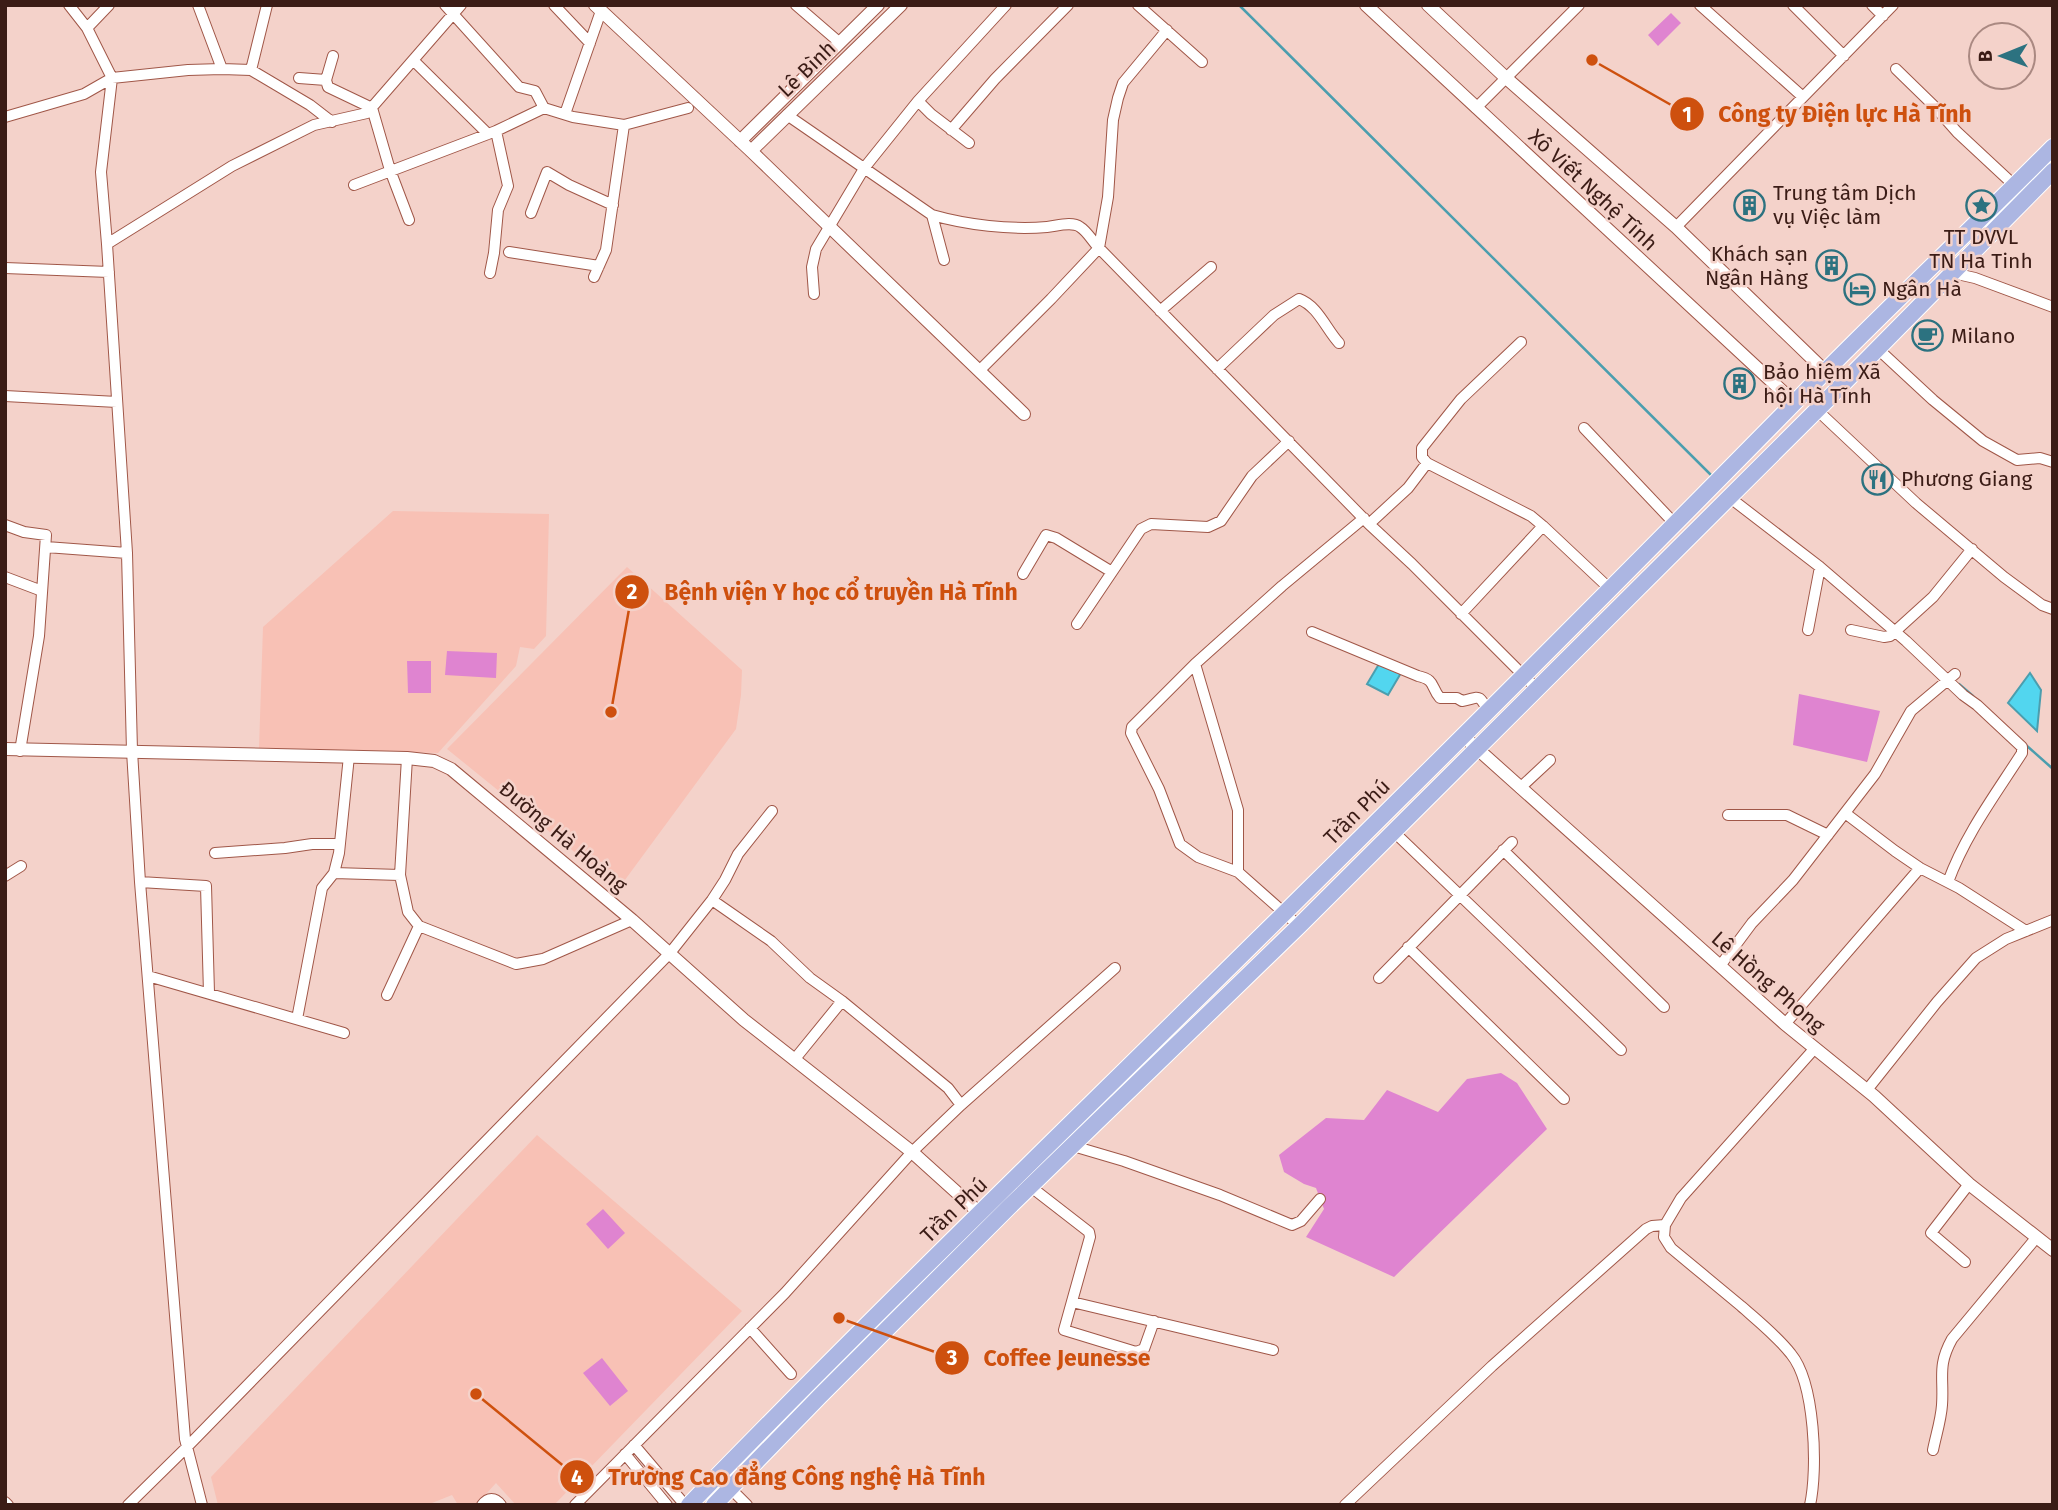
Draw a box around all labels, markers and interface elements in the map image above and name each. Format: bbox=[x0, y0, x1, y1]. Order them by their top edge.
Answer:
north arrow bbox=[1967, 21, 2037, 91]
street label: Lê Bình bbox=[773, 35, 841, 103]
text: B bbox=[1974, 50, 1997, 62]
callout: Công ty Điện lực Hà Tĩnh bbox=[1670, 92, 1986, 136]
text: Công ty Điện lực Hà Tĩnh bbox=[1718, 100, 1972, 128]
text: 1 bbox=[1682, 102, 1692, 128]
street label: Xô Viết Nghệ Tĩnh bbox=[1523, 124, 1663, 256]
place label: Trung tâm Dịch vụ Việc làm bbox=[1773, 180, 1917, 230]
building icon: Trung tâm Dịch vụ Việc làm bbox=[1733, 188, 1767, 222]
place icon: TT DVVL TN Ha Tinh bbox=[1964, 188, 1998, 222]
place label: TT DVVL TN Ha Tinh bbox=[1929, 224, 2033, 274]
place label: Khách sạn Ngân Hàng bbox=[1705, 241, 1808, 291]
building icon: Khách sạn Ngân Hàng bbox=[1814, 249, 1848, 283]
hotel icon: Ngân Hà bbox=[1842, 272, 1876, 306]
place label: Ngân Hà bbox=[1882, 276, 1962, 302]
cafe icon: Milano bbox=[1911, 319, 1945, 353]
place label: Milano bbox=[1951, 323, 2015, 349]
place label: Bảo hiệm Xã hội Hà Tĩnh bbox=[1763, 359, 1881, 409]
building icon: Bảo hiệm Xã hội Hà Tĩnh bbox=[1723, 367, 1757, 401]
restaurant icon: Phương Giang bbox=[1861, 462, 1895, 496]
place label: Phương Giang bbox=[1901, 466, 2032, 492]
callout: Bệnh viện Y học cổ truyền Hà Tĩnh bbox=[615, 570, 1031, 614]
text: Bệnh viện Y học cổ truyền Hà Tĩnh bbox=[664, 576, 1018, 606]
text: 2 bbox=[627, 579, 638, 605]
street label: Trần Phú bbox=[1318, 773, 1396, 851]
street label: Đường Hà Hoàng bbox=[494, 776, 633, 898]
street label: Lê Hồng Phong bbox=[1706, 926, 1830, 1038]
street label: Trần Phú bbox=[915, 1172, 993, 1248]
callout: Coffee Jeunesse bbox=[935, 1336, 1165, 1380]
text: Coffee Jeunesse bbox=[983, 1344, 1151, 1372]
text: 3 bbox=[946, 1345, 958, 1371]
callout: Trường Cao đẳng Công nghệ Hà Tĩnh bbox=[560, 1455, 1000, 1499]
text: Trường Cao đẳng Công nghệ Hà Tĩnh bbox=[608, 1461, 986, 1491]
text: 4 bbox=[571, 1465, 583, 1491]

